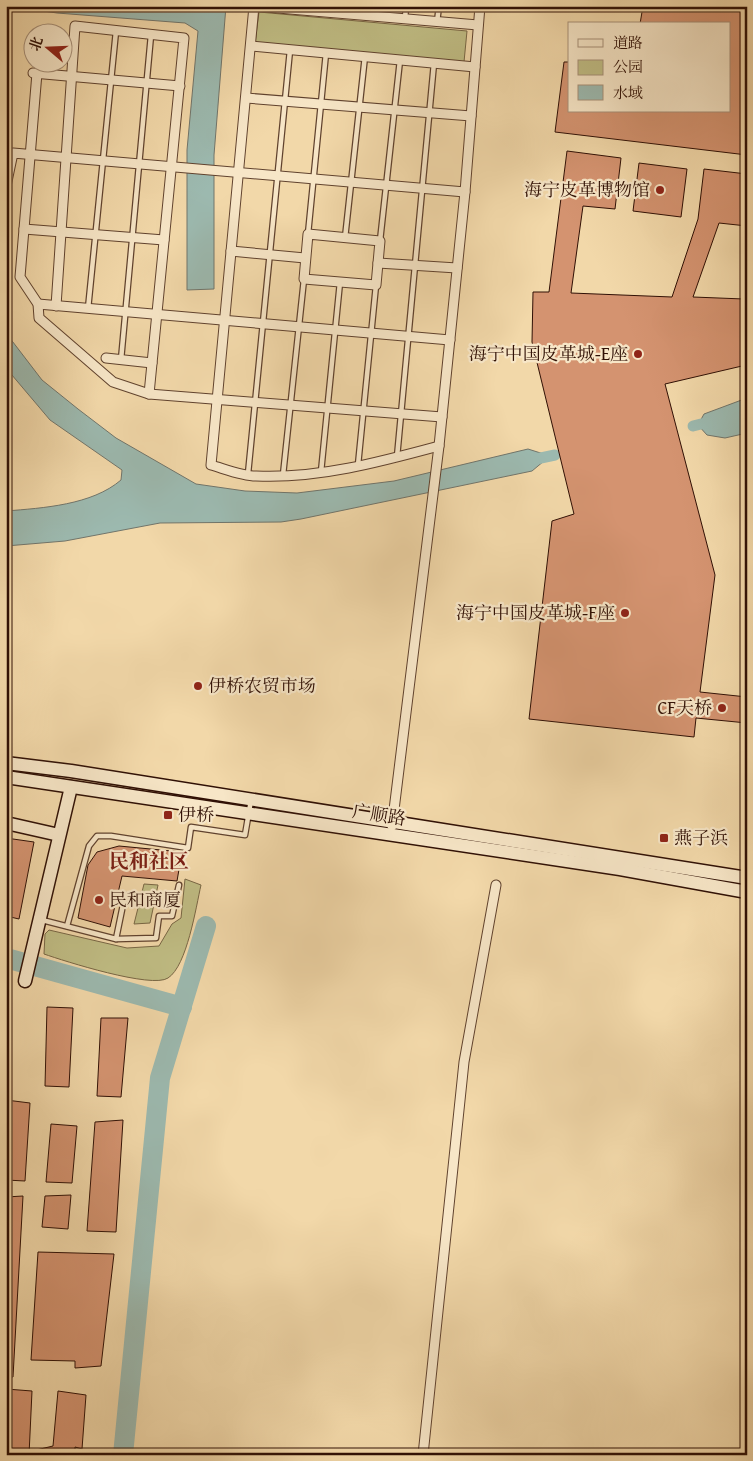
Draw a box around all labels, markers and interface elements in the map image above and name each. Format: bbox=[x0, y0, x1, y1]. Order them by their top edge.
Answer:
north arrow bbox=[22, 22, 72, 72]
legend bbox=[568, 22, 730, 112]
text: 道路 bbox=[613, 32, 643, 53]
text: 北 bbox=[24, 34, 47, 54]
text: 公园 bbox=[613, 56, 643, 77]
text: 水域 bbox=[613, 82, 643, 103]
place label: 海宁皮革博物馆 bbox=[524, 176, 650, 203]
marker: 海宁皮革博物馆 bbox=[654, 184, 666, 196]
place label: 海宁中国皮革城-E座 bbox=[469, 340, 628, 367]
marker: 海宁中国皮革城-E座 bbox=[632, 348, 644, 360]
place label: 海宁中国皮革城-F座 bbox=[456, 599, 615, 626]
marker: 海宁中国皮革城-F座 bbox=[619, 607, 631, 619]
place label: 伊桥农贸市场 bbox=[208, 672, 316, 699]
marker: 伊桥农贸市场 bbox=[192, 680, 204, 692]
place label: CF天桥 bbox=[657, 694, 712, 721]
marker: CF天桥 bbox=[716, 702, 728, 714]
street label: 广顺路 bbox=[350, 797, 408, 832]
place label: 伊桥 bbox=[178, 801, 214, 828]
marker: 伊桥 bbox=[162, 809, 174, 821]
place label: 燕子浜 bbox=[674, 824, 728, 851]
marker: 燕子浜 bbox=[658, 832, 670, 844]
district label: 民和社区 bbox=[109, 846, 189, 875]
place label: 民和商厦 bbox=[109, 886, 181, 913]
marker: 民和商厦 bbox=[93, 894, 105, 906]

